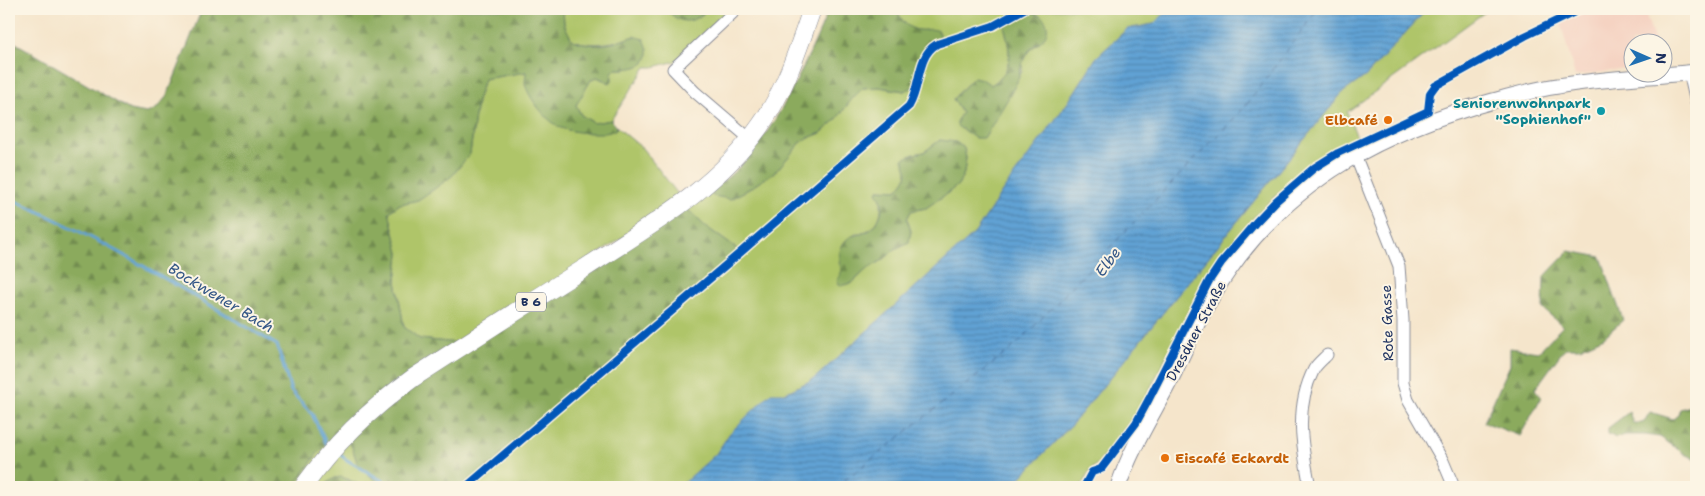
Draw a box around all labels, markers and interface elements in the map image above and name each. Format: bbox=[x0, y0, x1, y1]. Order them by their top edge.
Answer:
north arrow bbox=[1622, 32, 1672, 82]
text: N bbox=[1652, 53, 1670, 64]
place label: Seniorenwohnpark "Sophienhof" bbox=[1453, 94, 1591, 128]
marker: Seniorenwohnpark "Sophienhof" bbox=[1595, 105, 1607, 117]
place label: Elbcafé bbox=[1325, 111, 1378, 129]
marker: Elbcafé bbox=[1382, 114, 1394, 126]
water label: Elbe bbox=[1091, 243, 1125, 281]
water label: Bockwener Bach bbox=[164, 259, 278, 337]
street label: Dresdner Straße bbox=[1162, 278, 1230, 384]
street label: Rote Gasse bbox=[1377, 284, 1397, 362]
road number: B 6 bbox=[516, 292, 546, 312]
place label: Eiscafé Eckardt bbox=[1175, 449, 1289, 467]
marker: Eiscafé Eckardt bbox=[1159, 452, 1171, 464]

